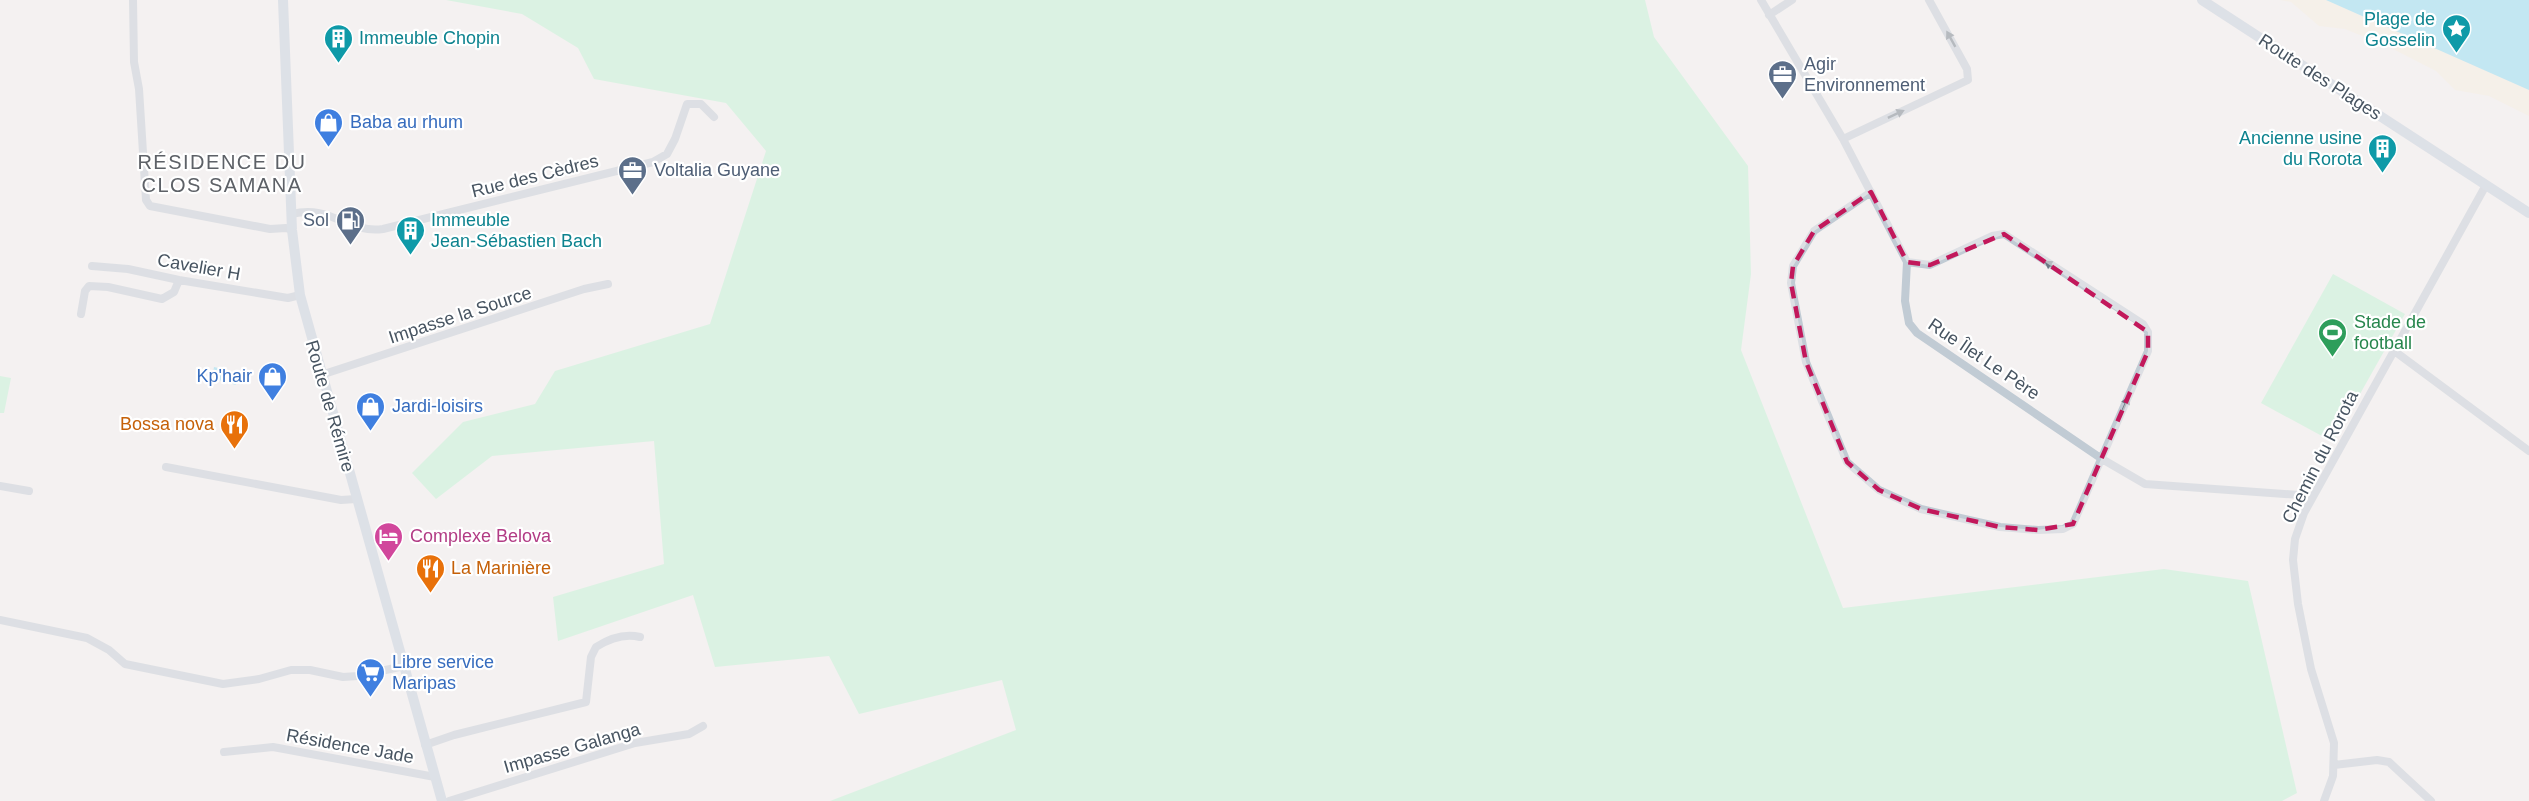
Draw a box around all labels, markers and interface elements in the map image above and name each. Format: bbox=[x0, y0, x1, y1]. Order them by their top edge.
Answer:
place label: Plage de Gosselin bbox=[2364, 9, 2435, 50]
place icon: Plage de Gosselin bbox=[2440, 13, 2472, 55]
building icon: Immeuble Chopin bbox=[322, 22, 354, 64]
place label: Immeuble Chopin bbox=[359, 28, 500, 48]
one-way arrow bbox=[1946, 30, 1956, 47]
street label: Route des Plages bbox=[2255, 30, 2385, 124]
place label: Agir Environnement bbox=[1804, 54, 1925, 95]
office icon: Agir Environnement bbox=[1767, 58, 1799, 100]
shop icon: Baba au rhum bbox=[313, 106, 345, 148]
one-way arrow bbox=[1888, 109, 1905, 118]
place label: Baba au rhum bbox=[350, 112, 463, 132]
place label: Ancienne usine du Rorota bbox=[2239, 128, 2363, 169]
building icon: Ancienne usine du Rorota bbox=[2367, 132, 2399, 174]
district label: RÉSIDENCE DU CLOS SAMANA bbox=[137, 151, 307, 196]
street label: Rue des Cèdres bbox=[469, 151, 601, 201]
office icon: Voltalia Guyane bbox=[617, 154, 649, 196]
place label: Voltalia Guyane bbox=[654, 160, 780, 180]
fuel station icon: Sol bbox=[334, 204, 366, 246]
place label: Sol bbox=[303, 210, 329, 230]
place label: Immeuble Jean-Sébastien Bach bbox=[431, 210, 602, 251]
building icon: Immeuble Jean-Sébastien Bach bbox=[394, 214, 426, 256]
street label: Cavelier H bbox=[156, 250, 242, 284]
one-way arrow bbox=[2045, 260, 2061, 272]
street label: Impasse la Source bbox=[386, 282, 534, 348]
place label: Stade de football bbox=[2354, 312, 2426, 353]
street label: Rue Îlet Le Père bbox=[1924, 314, 2044, 404]
sports icon: Stade de football bbox=[2317, 316, 2349, 358]
street label: Route de Rémire bbox=[302, 338, 358, 474]
shop icon: Kp'hair bbox=[257, 360, 289, 402]
place label: Kp'hair bbox=[197, 366, 252, 386]
street label: Chemin du Rorota bbox=[2278, 387, 2363, 527]
shop icon: Jardi-loisirs bbox=[355, 390, 387, 432]
place label: Jardi-loisirs bbox=[392, 396, 483, 416]
one-way arrow bbox=[2121, 396, 2130, 414]
restaurant icon: Bossa nova bbox=[219, 408, 251, 450]
place label: Bossa nova bbox=[120, 414, 215, 434]
hotel icon: Complexe Belova bbox=[373, 520, 405, 562]
place label: Complexe Belova bbox=[410, 526, 552, 546]
restaurant icon: La Marinière bbox=[414, 552, 446, 594]
place label: La Marinière bbox=[451, 558, 551, 578]
place label: Libre service Maripas bbox=[392, 652, 494, 693]
supermarket icon: Libre service Maripas bbox=[355, 656, 387, 698]
street label: Impasse Galanga bbox=[501, 719, 644, 777]
street label: Résidence Jade bbox=[285, 725, 415, 767]

